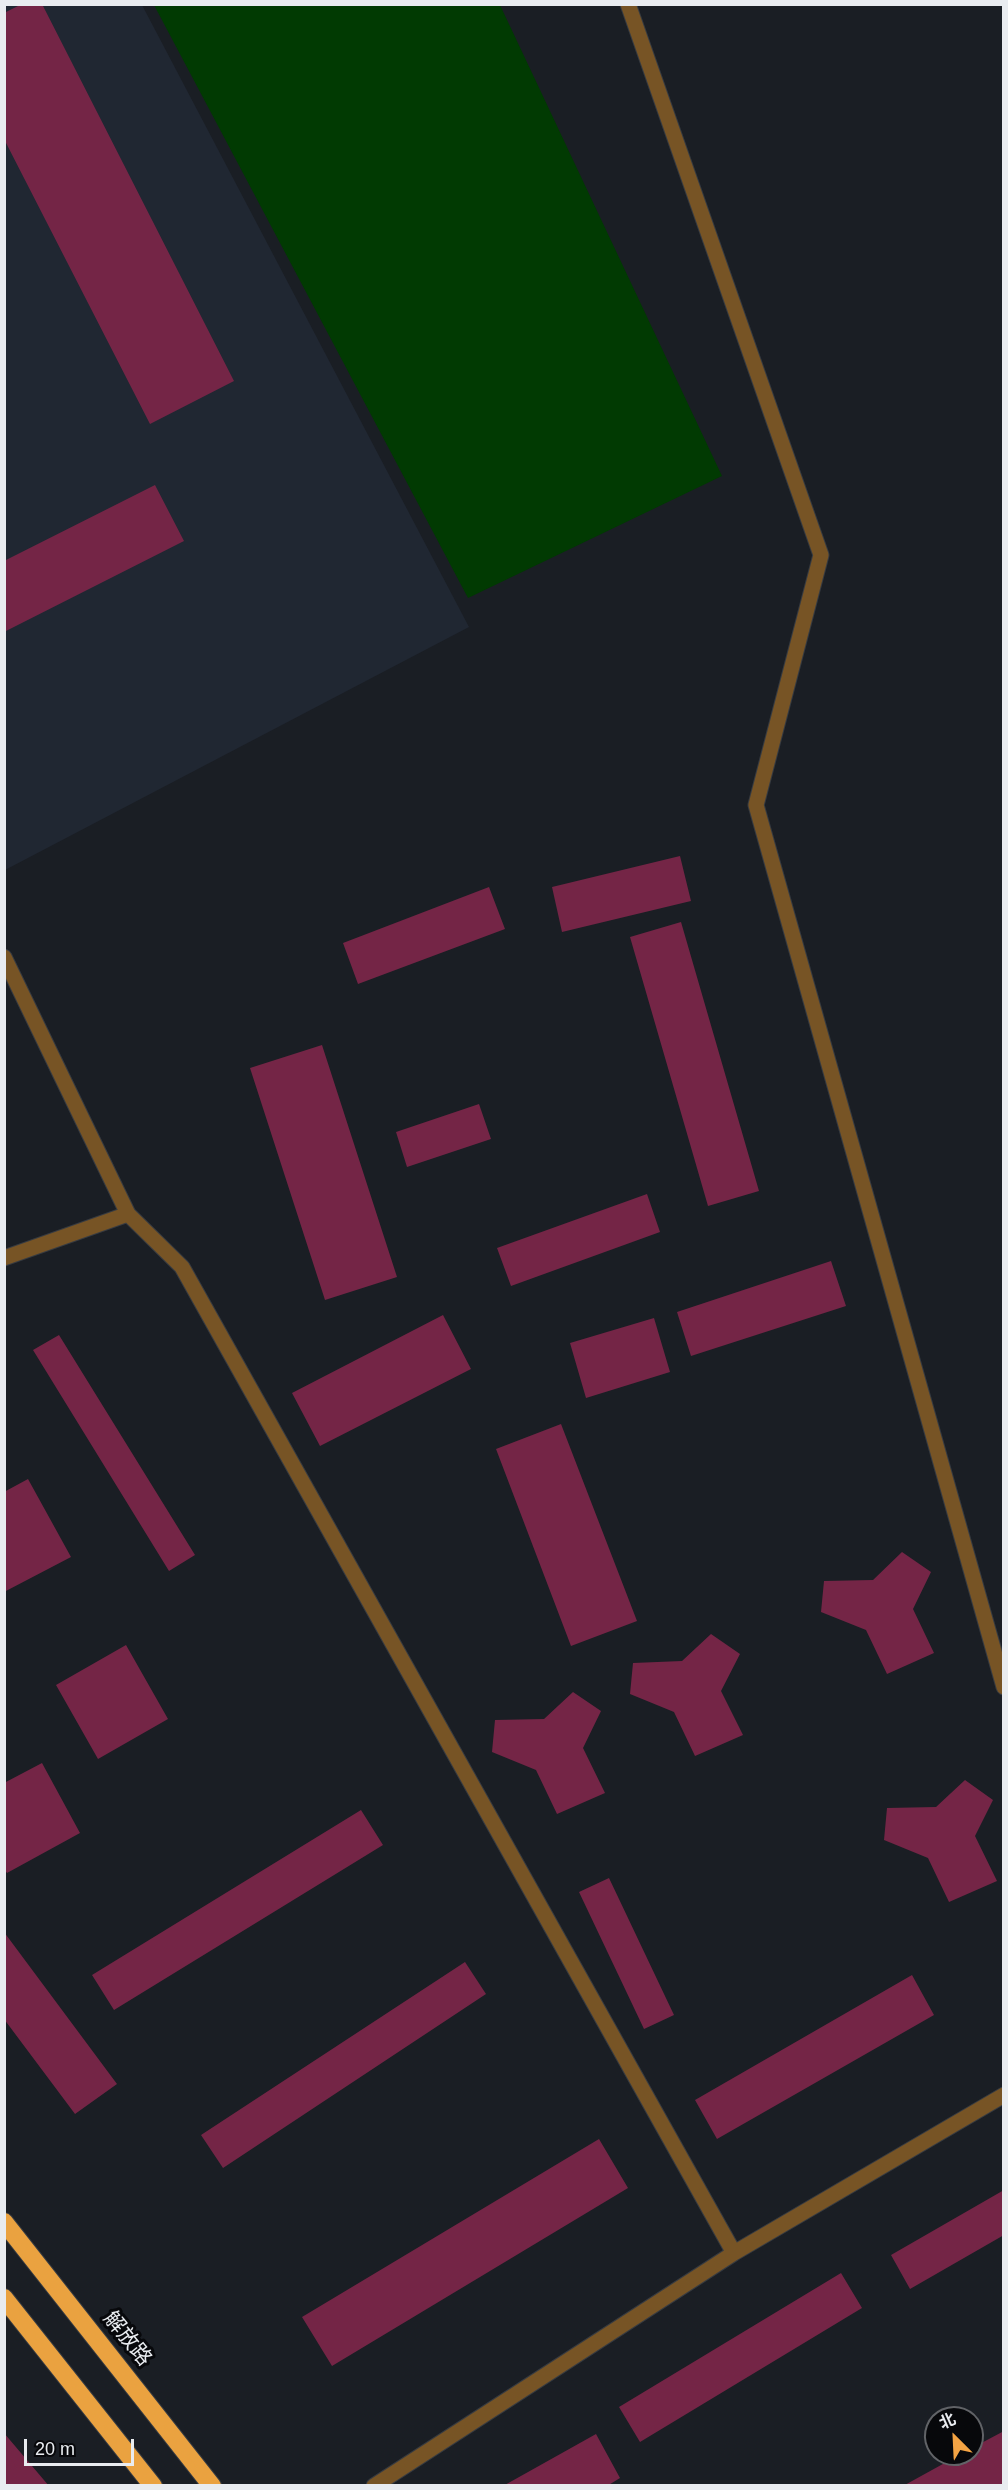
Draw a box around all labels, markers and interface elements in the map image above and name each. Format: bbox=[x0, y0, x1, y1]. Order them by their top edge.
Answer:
street label: 解放路 bbox=[97, 2307, 157, 2371]
north arrow bbox=[924, 2406, 984, 2466]
text: 北 bbox=[937, 2410, 958, 2432]
scale bar bbox=[27, 2427, 136, 2465]
text: 20 m bbox=[35, 2439, 75, 2459]

